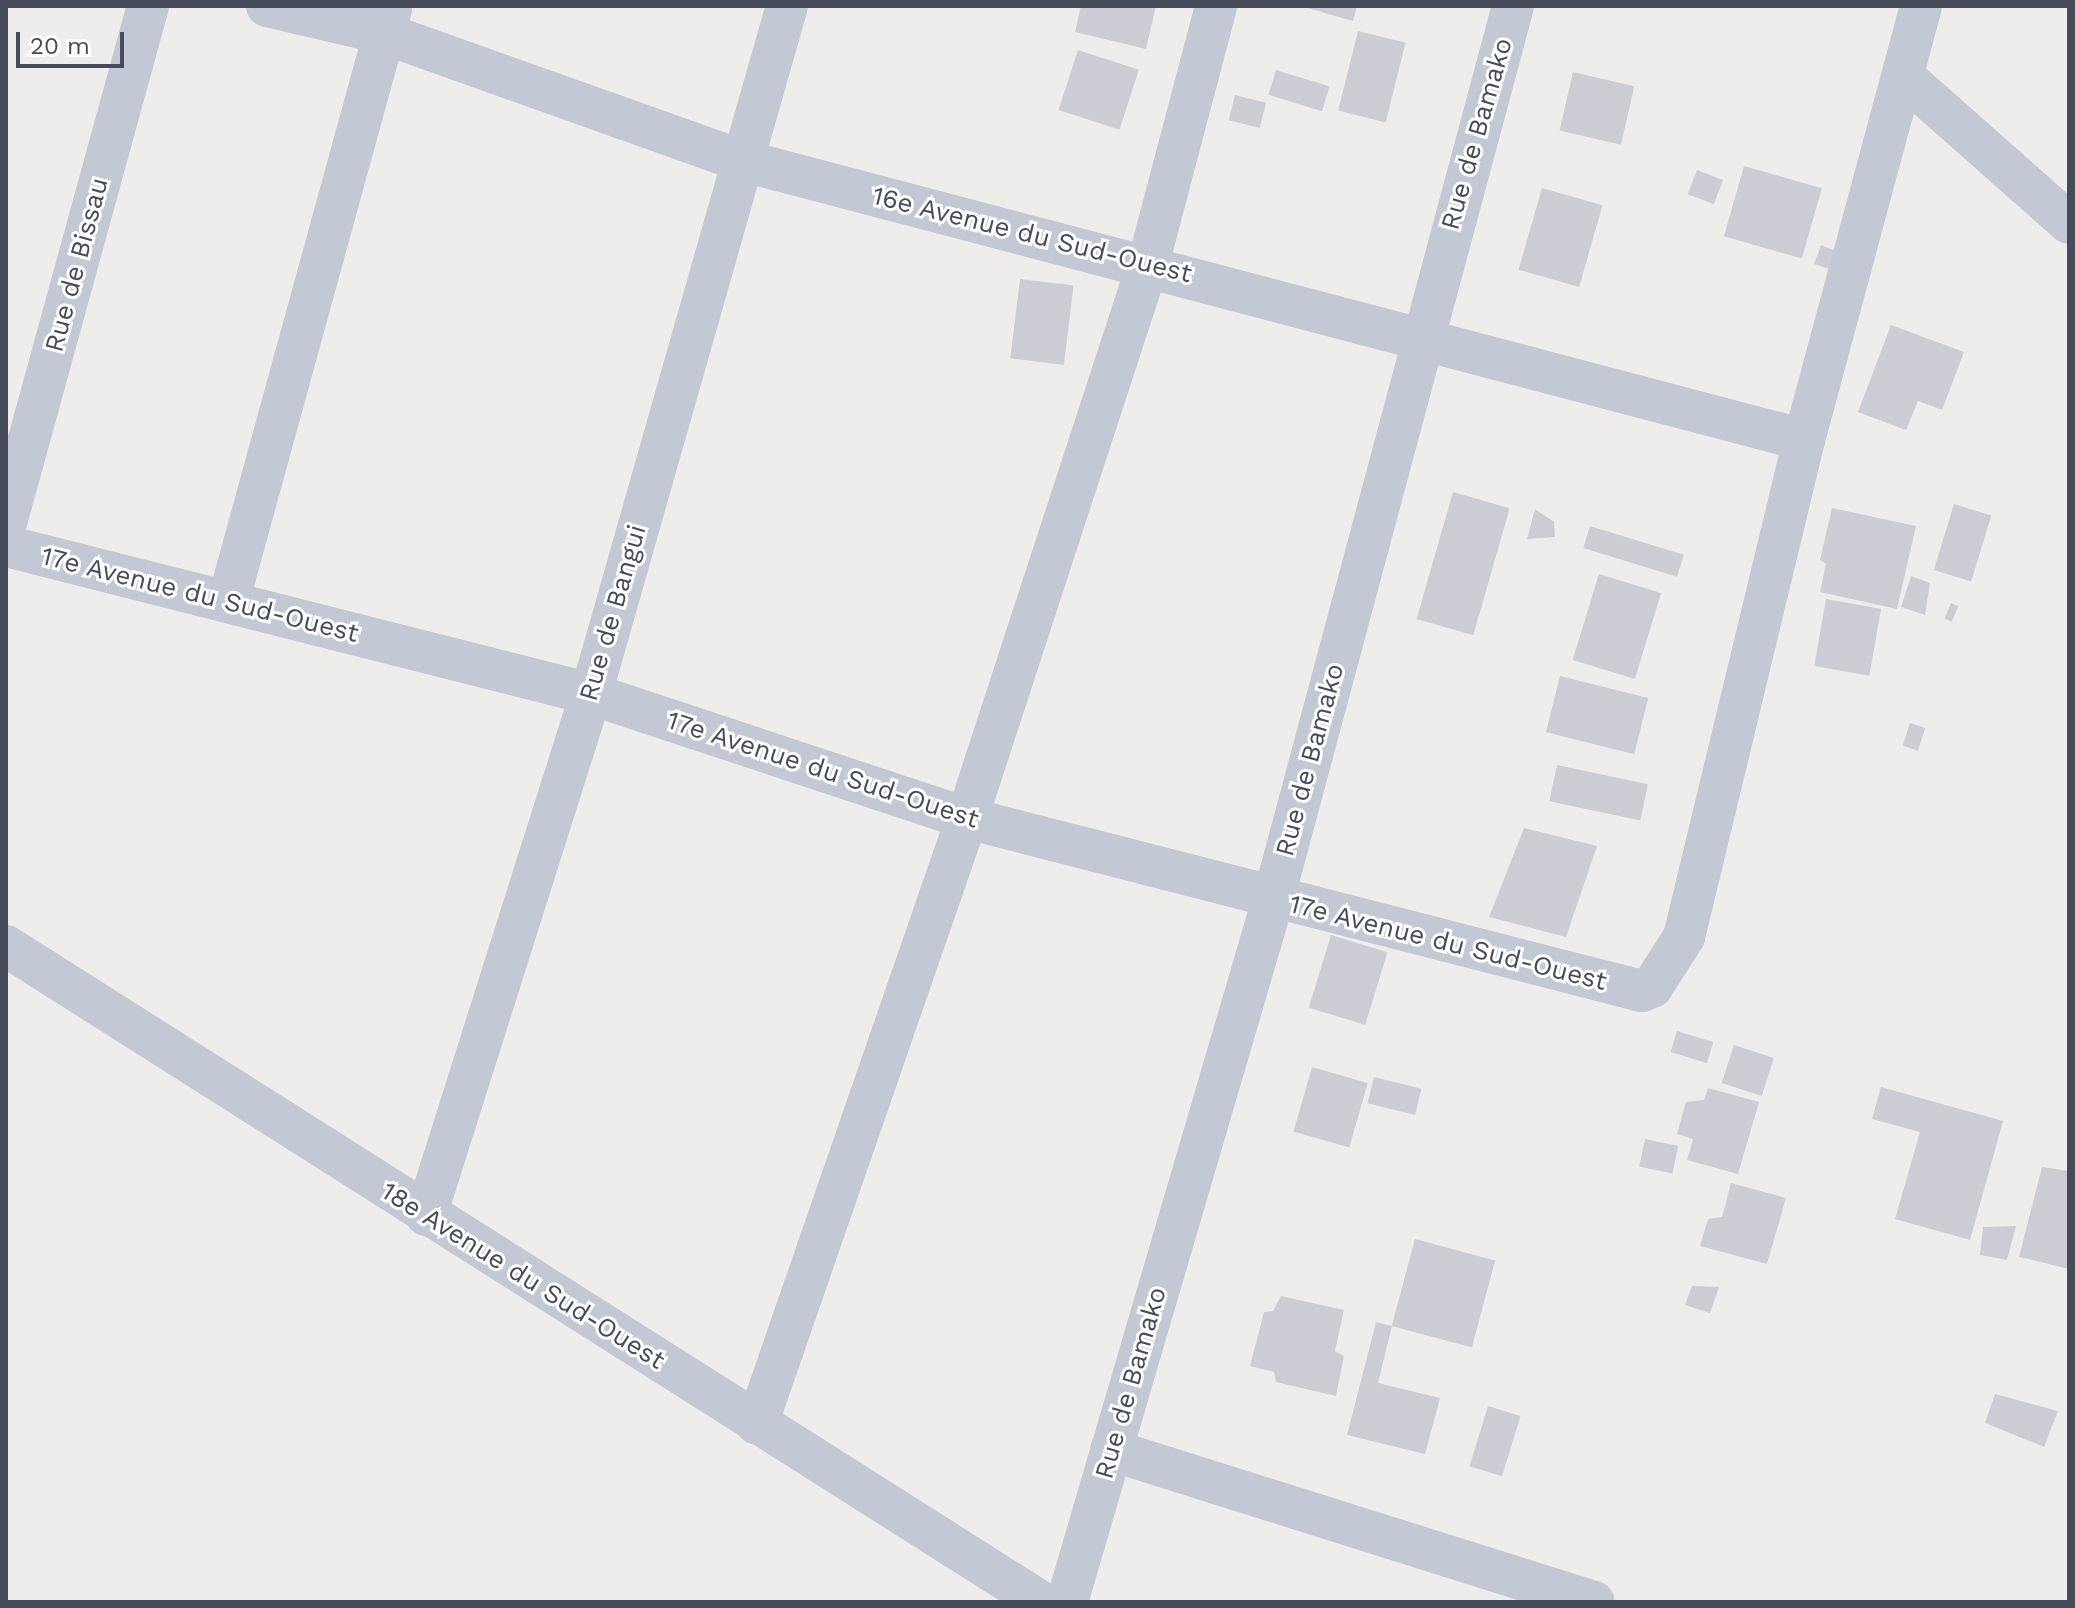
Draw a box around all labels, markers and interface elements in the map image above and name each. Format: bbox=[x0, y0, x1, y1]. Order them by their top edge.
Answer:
scale bar bbox=[20, 16, 128, 66]
text: 20 m bbox=[30, 32, 90, 60]
street label: Rue de Bamako bbox=[1435, 34, 1519, 234]
street label: Rue de Bissau bbox=[39, 174, 115, 356]
street label: 16e Avenue du Sud-Ouest bbox=[869, 180, 1195, 290]
street label: Rue de Bangui bbox=[573, 521, 653, 705]
street label: 17e Avenue du Sud-Ouest bbox=[38, 540, 362, 650]
street label: Rue de Bamako bbox=[1269, 660, 1351, 860]
street label: 17e Avenue du Sud-Ouest bbox=[663, 705, 983, 835]
street label: 17e Avenue du Sud-Ouest bbox=[1286, 888, 1610, 998]
street label: 18e Avenue du Sud-Ouest bbox=[375, 1176, 671, 1376]
street label: Rue de Bamako bbox=[1089, 1283, 1173, 1483]

